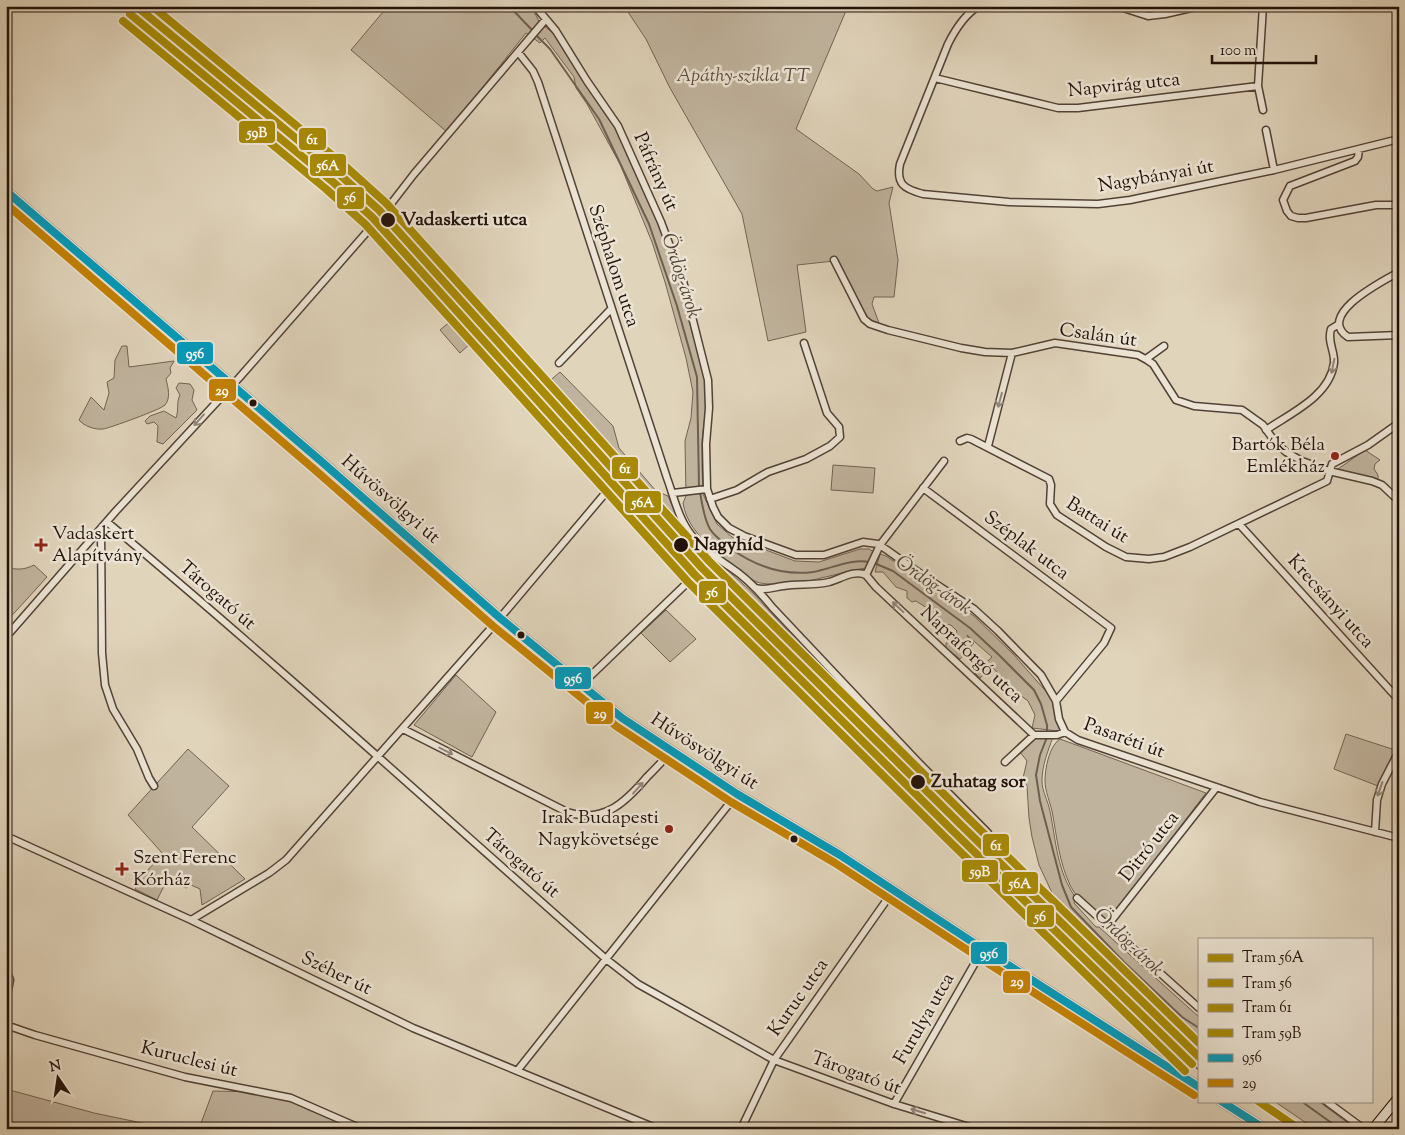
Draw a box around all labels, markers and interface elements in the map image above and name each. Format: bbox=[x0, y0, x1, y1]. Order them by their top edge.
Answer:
scale bar bbox=[1212, 32, 1316, 64]
text: 100 m bbox=[1220, 41, 1257, 62]
park label: Apáthy-szikla TT bbox=[676, 63, 810, 90]
street label: Napvirág utca bbox=[1067, 67, 1182, 105]
line badge: 59B bbox=[238, 120, 276, 144]
text: 59B bbox=[246, 124, 267, 144]
line badge: 61 bbox=[298, 127, 327, 151]
street label: Páfrány út bbox=[626, 128, 684, 216]
text: 61 bbox=[306, 131, 318, 151]
line badge: 56A bbox=[309, 153, 347, 177]
street label: Nagybányai út bbox=[1096, 153, 1216, 200]
text: 56A bbox=[316, 157, 340, 177]
line badge: 56 bbox=[336, 186, 365, 210]
text: 56 bbox=[343, 189, 356, 209]
street label: Széphalom utca bbox=[580, 201, 646, 331]
place label: Vadaskerti utca bbox=[401, 207, 528, 234]
marker: Vadaskerti utca bbox=[379, 211, 397, 229]
water label: Ördög-árok bbox=[653, 229, 708, 322]
street label: Csalán út bbox=[1057, 317, 1139, 355]
line badge: 956 bbox=[176, 341, 214, 365]
text: 956 bbox=[186, 345, 204, 365]
one-way arrow bbox=[1327, 358, 1337, 374]
line badge: 29 bbox=[208, 378, 237, 402]
text: 29 bbox=[215, 382, 229, 402]
one-way arrow bbox=[995, 391, 1004, 407]
unlabelled marker bbox=[248, 398, 258, 408]
one-way arrow bbox=[193, 414, 205, 427]
place label: Bartók Béla Emlékház bbox=[1231, 432, 1325, 481]
street label: Hűvösvölgyi út bbox=[334, 449, 446, 551]
marker: Bartók Béla Emlékház bbox=[1329, 450, 1341, 462]
line badge: 61 bbox=[611, 456, 639, 480]
text: 61 bbox=[619, 460, 631, 480]
line badge: 56A bbox=[624, 490, 662, 514]
street label: Battai út bbox=[1061, 491, 1134, 551]
text: 56A bbox=[631, 494, 655, 514]
street label: Széplak utca bbox=[978, 505, 1075, 587]
place label: Vadaskert Alapítvány bbox=[52, 521, 143, 570]
place label: Nagyhíd bbox=[694, 532, 764, 559]
marker: Nagyhíd bbox=[672, 536, 690, 554]
marker: Vadaskert Alapítvány bbox=[34, 538, 48, 552]
water label: Ördög-árok bbox=[889, 548, 978, 623]
street label: Krecsányi utca bbox=[1280, 549, 1380, 655]
street label: Tárogató út bbox=[173, 555, 262, 637]
line badge: 56 bbox=[698, 580, 727, 604]
text: 56 bbox=[705, 584, 718, 604]
street label: Napraforgó utca bbox=[913, 600, 1029, 710]
one-way arrow bbox=[891, 601, 904, 613]
unlabelled marker bbox=[516, 630, 526, 640]
line badge: 956 bbox=[554, 666, 592, 690]
text: 956 bbox=[564, 670, 582, 690]
line badge: 29 bbox=[585, 701, 614, 725]
text: 29 bbox=[593, 705, 607, 725]
street label: Hűvösvölgyi út bbox=[645, 707, 764, 797]
street label: Pasaréti út bbox=[1080, 712, 1169, 766]
one-way arrow bbox=[439, 746, 454, 756]
place label: Zuhatag sor bbox=[931, 769, 1027, 796]
marker: Zuhatag sor bbox=[909, 773, 927, 791]
one-way arrow bbox=[1375, 781, 1384, 797]
one-way arrow bbox=[632, 782, 643, 795]
place label: Irak Budapesti Nagykövetsége bbox=[538, 805, 659, 854]
street label: Ditró utca bbox=[1114, 806, 1186, 888]
street label: Tárogató út bbox=[477, 823, 566, 905]
marker: Irak Budapesti Nagykövetsége bbox=[663, 823, 675, 835]
line badge: 61 bbox=[982, 833, 1010, 857]
unlabelled marker bbox=[789, 834, 799, 844]
text: 61 bbox=[990, 837, 1002, 857]
place label: Szent Ferenc Kórház bbox=[133, 845, 237, 894]
line badge: 59B bbox=[961, 859, 999, 883]
marker: Szent Ferenc Kórház bbox=[115, 862, 129, 876]
text: 59B bbox=[969, 863, 990, 883]
line badge: 56A bbox=[1001, 871, 1039, 895]
text: 56A bbox=[1008, 875, 1032, 895]
water label: Ördög-árok bbox=[1086, 901, 1171, 984]
line badge: 56 bbox=[1026, 904, 1055, 928]
text: 56 bbox=[1033, 908, 1046, 928]
legend bbox=[1198, 938, 1372, 1102]
line badge: 956 bbox=[970, 941, 1008, 965]
street label: Széher út bbox=[296, 945, 376, 1003]
text: 956 bbox=[980, 945, 998, 965]
text: Tram 56A bbox=[1242, 948, 1304, 969]
street label: Kuruc utca bbox=[762, 953, 836, 1042]
street label: Furulya utca bbox=[888, 968, 962, 1070]
line badge: 29 bbox=[1002, 970, 1031, 994]
text: 29 bbox=[1010, 973, 1024, 993]
text: Tram 56 bbox=[1242, 974, 1292, 995]
text: Tram 61 bbox=[1242, 998, 1292, 1019]
text: Tram 59B bbox=[1242, 1024, 1302, 1045]
street label: Kuruclesi út bbox=[138, 1035, 241, 1085]
street label: Tárogató út bbox=[807, 1045, 905, 1103]
text: 956 bbox=[1242, 1048, 1262, 1069]
north arrow bbox=[32, 1052, 82, 1102]
text: N bbox=[48, 1056, 63, 1078]
text: 29 bbox=[1242, 1074, 1256, 1095]
one-way arrow bbox=[910, 1106, 926, 1116]

